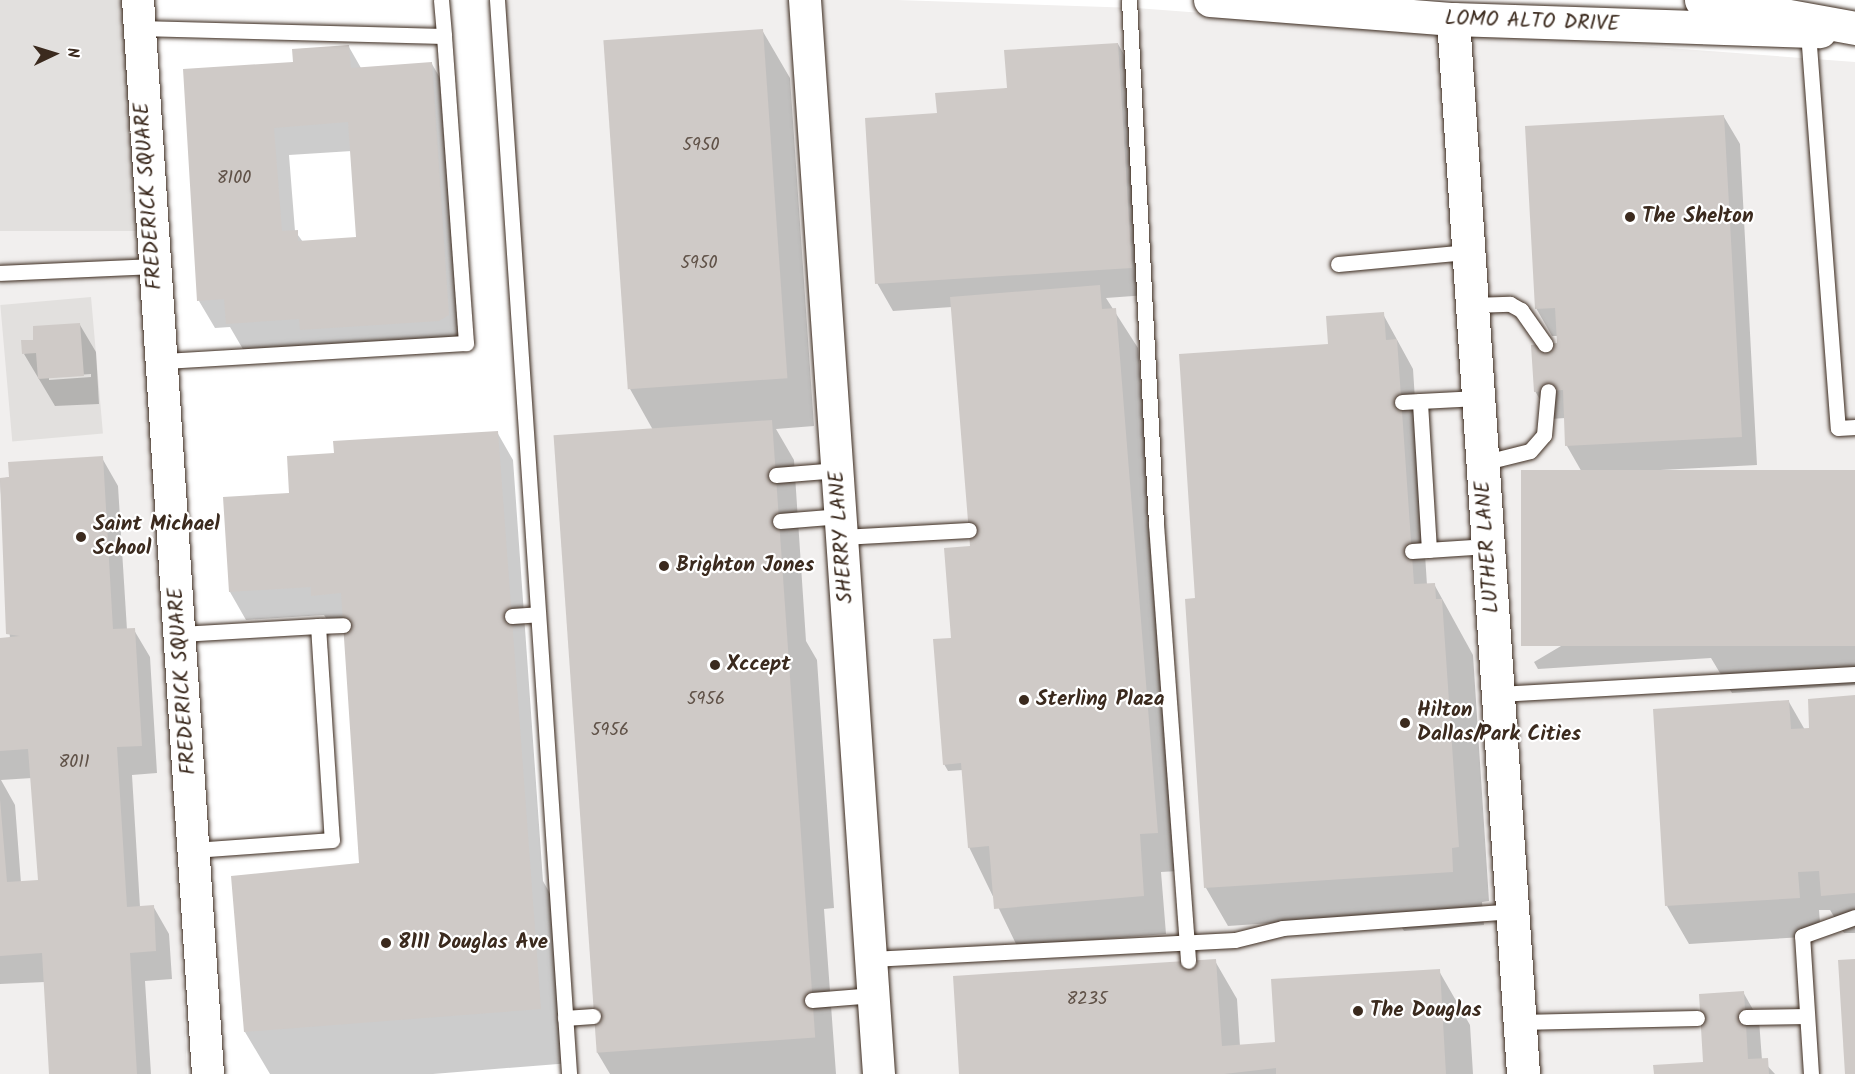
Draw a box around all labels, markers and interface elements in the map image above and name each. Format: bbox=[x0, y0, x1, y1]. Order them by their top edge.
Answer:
street label: LOMO ALTO DRIVE bbox=[1444, 6, 1620, 38]
north arrow bbox=[24, 24, 84, 84]
text: N bbox=[60, 47, 85, 59]
street label: FREDERICK SQUARE bbox=[130, 101, 168, 291]
house number: 5950 bbox=[682, 135, 720, 157]
house number: 8100 bbox=[217, 168, 251, 190]
place label: The Shelton bbox=[1642, 204, 1754, 230]
marker: The Shelton bbox=[1623, 210, 1637, 224]
house number: 5950 bbox=[680, 253, 718, 275]
street label: SHERRY LANE bbox=[825, 470, 859, 604]
street label: LUTHER LANE bbox=[1471, 480, 1505, 614]
place label: Saint Michael School bbox=[93, 512, 220, 562]
marker: Saint Michael School bbox=[74, 530, 88, 544]
place label: Brighton Jones bbox=[676, 553, 814, 579]
marker: Brighton Jones bbox=[657, 559, 671, 573]
street label: FREDERICK SQUARE bbox=[164, 586, 202, 776]
place label: Xccept bbox=[727, 652, 791, 678]
marker: Xccept bbox=[708, 658, 722, 672]
place label: Sterling Plaza bbox=[1036, 687, 1164, 713]
house number: 5956 bbox=[687, 689, 725, 711]
marker: Sterling Plaza bbox=[1017, 693, 1031, 707]
place label: Hilton Dallas/Park Cities bbox=[1417, 698, 1581, 748]
marker: Hilton Dallas/Park Cities bbox=[1398, 716, 1412, 730]
house number: 5956 bbox=[591, 720, 629, 742]
house number: 8011 bbox=[58, 752, 90, 774]
place label: 8111 Douglas Ave bbox=[398, 930, 548, 956]
marker: 8111 Douglas Ave bbox=[379, 936, 393, 950]
house number: 8235 bbox=[1066, 989, 1108, 1011]
place label: The Douglas bbox=[1370, 998, 1482, 1024]
marker: The Douglas bbox=[1351, 1004, 1365, 1018]

